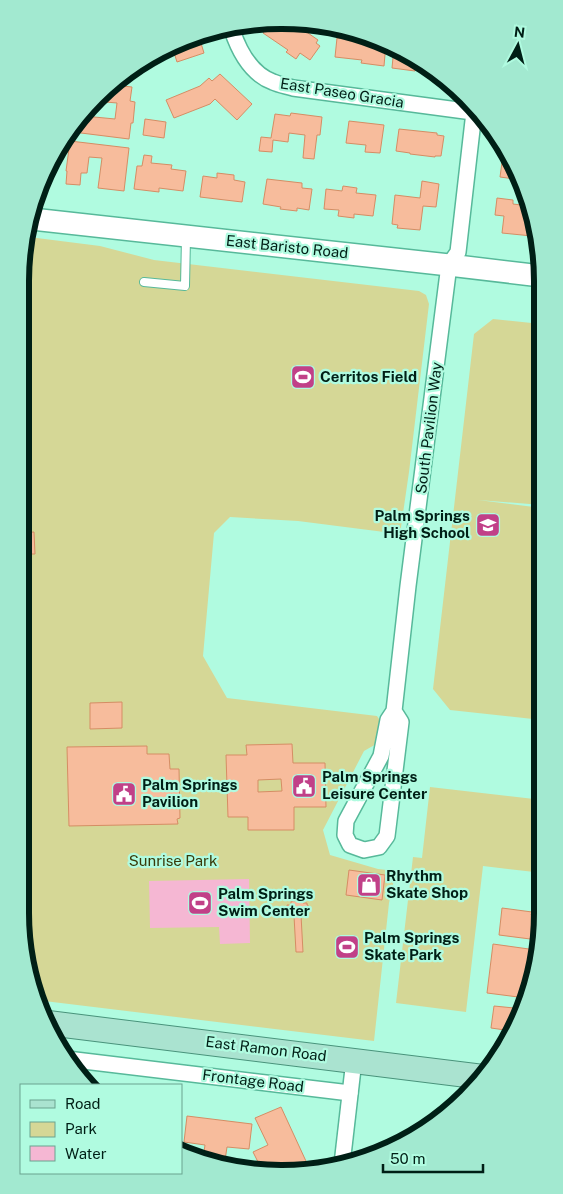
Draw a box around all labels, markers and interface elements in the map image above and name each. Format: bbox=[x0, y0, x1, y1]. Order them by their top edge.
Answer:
north arrow bbox=[493, 20, 543, 70]
text: N bbox=[513, 23, 526, 41]
street label: East Paseo Gracia bbox=[279, 74, 405, 111]
street label: East Baristo Road bbox=[225, 232, 349, 261]
street label: South Pavilion Way bbox=[412, 361, 445, 495]
sports icon: Cerritos Field bbox=[290, 364, 316, 390]
place label: Cerritos Field bbox=[320, 368, 417, 385]
place label: Palm Springs High School bbox=[374, 507, 470, 541]
school or university icon: Palm Springs High School bbox=[475, 512, 501, 538]
place label: Palm Springs Leisure Center bbox=[322, 768, 427, 802]
public building icon: Palm Springs Leisure Center bbox=[291, 773, 317, 799]
place label: Palm Springs Pavilion bbox=[142, 776, 238, 810]
public building icon: Palm Springs Pavilion bbox=[111, 781, 137, 807]
park label: Sunrise Park bbox=[129, 852, 217, 869]
place label: Rhythm Skate Shop bbox=[386, 867, 468, 901]
shop icon: Rhythm Skate Shop bbox=[356, 872, 382, 898]
place label: Palm Springs Swim Center bbox=[218, 885, 314, 919]
sports icon: Palm Springs Swim Center bbox=[187, 890, 213, 916]
place label: Palm Springs Skate Park bbox=[364, 929, 460, 963]
sports icon: Palm Springs Skate Park bbox=[334, 934, 360, 960]
street label: East Ramon Road bbox=[205, 1033, 328, 1064]
street label: Frontage Road bbox=[201, 1066, 305, 1095]
legend bbox=[20, 1084, 182, 1174]
text: Road bbox=[65, 1095, 101, 1112]
text: Park bbox=[65, 1120, 97, 1137]
scale bar bbox=[383, 1142, 483, 1174]
text: Water bbox=[65, 1145, 107, 1162]
text: 50 m bbox=[390, 1150, 425, 1167]

